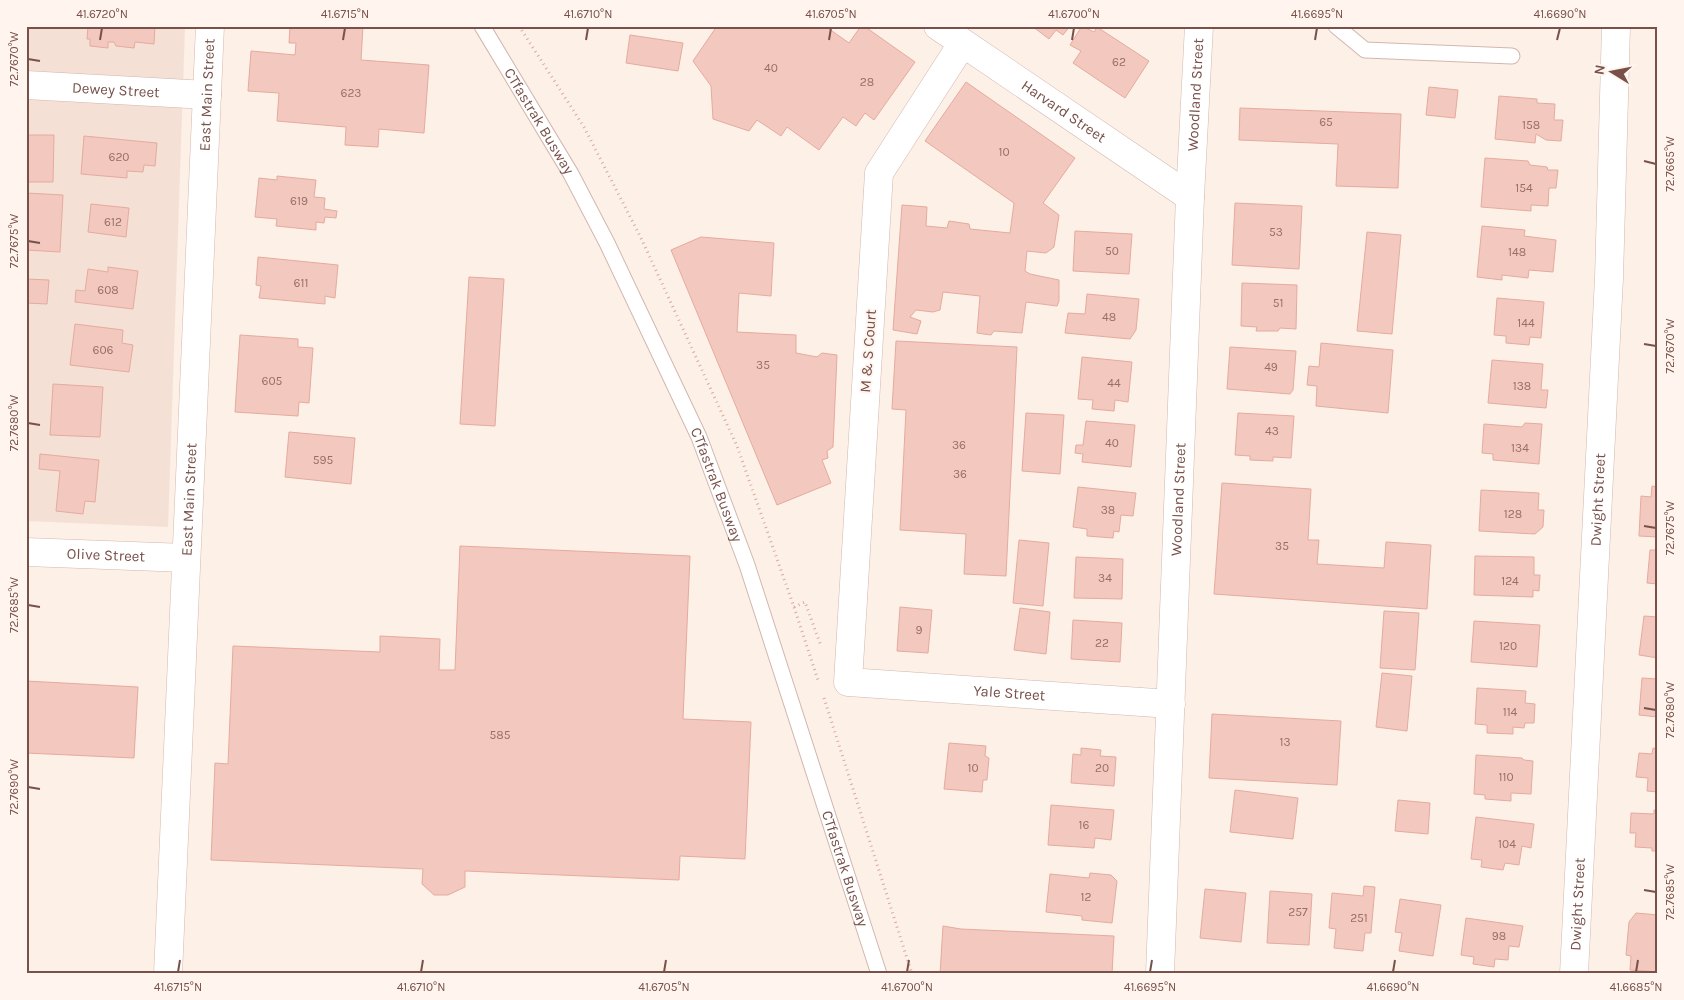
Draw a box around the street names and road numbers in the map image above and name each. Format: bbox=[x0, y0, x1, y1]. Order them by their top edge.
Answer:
street label: Woodland Street bbox=[1183, 37, 1207, 152]
street label: East Main Street bbox=[195, 38, 218, 152]
street label: CTfastrak Busway bbox=[500, 65, 578, 178]
street label: Harvard Street bbox=[1018, 76, 1110, 147]
street label: Dewey Street bbox=[71, 79, 161, 101]
street label: M & S Court bbox=[856, 308, 880, 393]
street label: CTfastrak Busway bbox=[687, 424, 747, 544]
street label: East Main Street bbox=[178, 442, 201, 556]
street label: Woodland Street bbox=[1167, 442, 1190, 556]
street label: Dwight Street bbox=[1587, 452, 1609, 547]
street label: Olive Street bbox=[66, 545, 146, 565]
street label: Yale Street bbox=[973, 682, 1046, 704]
street label: CTfastrak Busway bbox=[818, 808, 872, 929]
street label: Dwight Street bbox=[1566, 857, 1589, 951]

